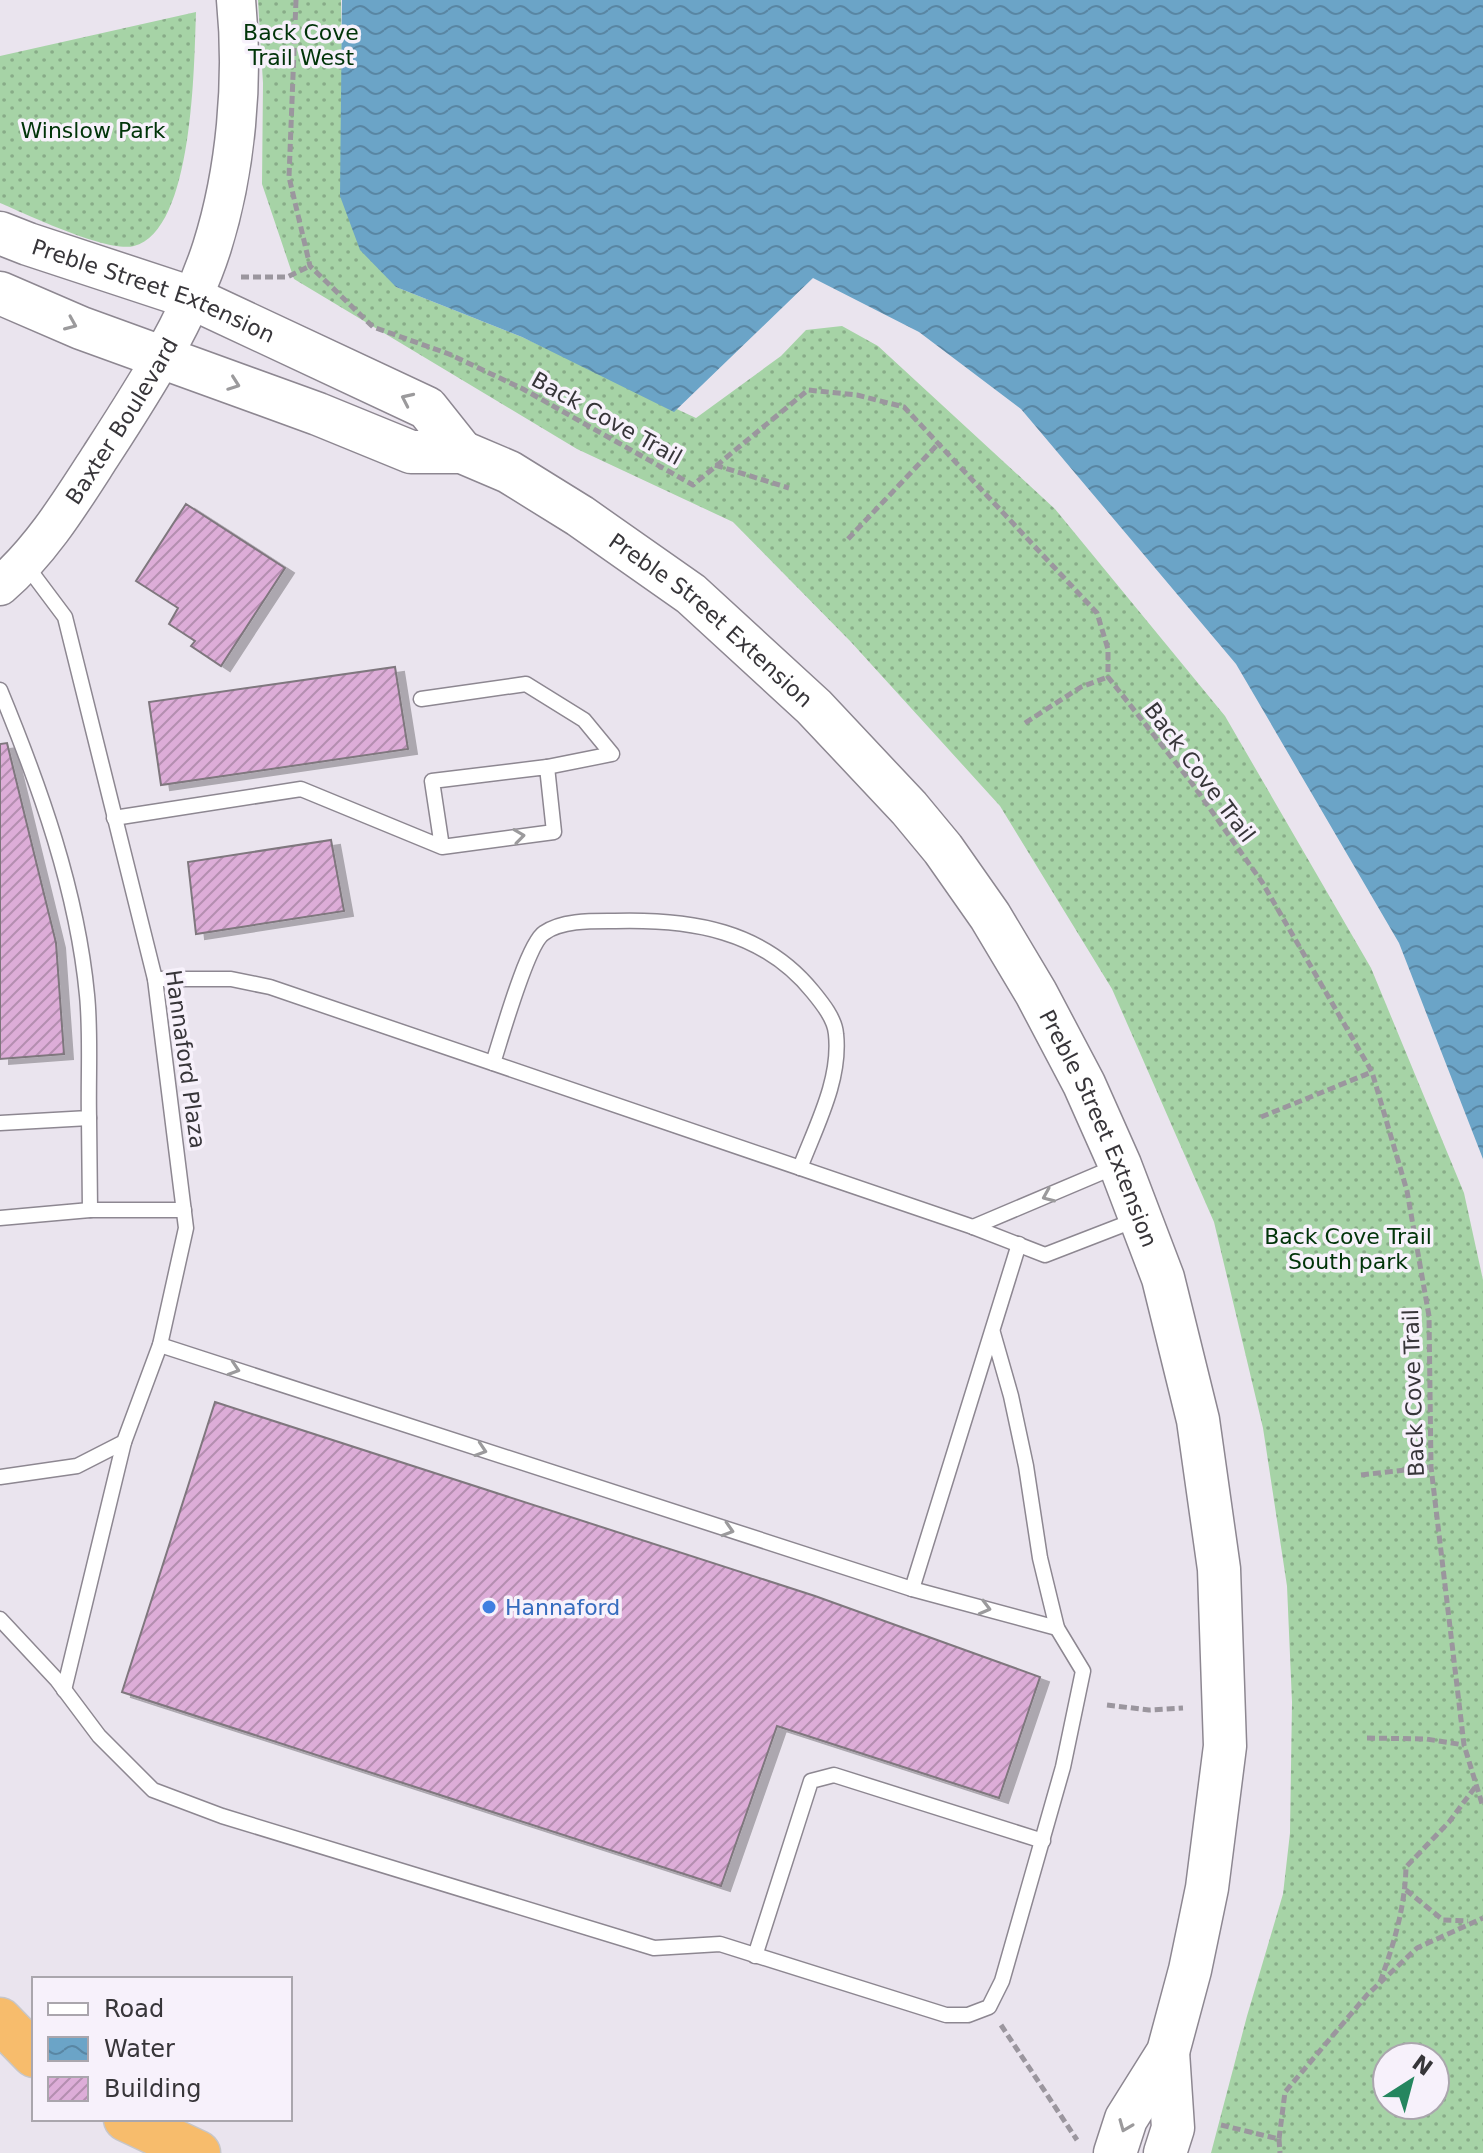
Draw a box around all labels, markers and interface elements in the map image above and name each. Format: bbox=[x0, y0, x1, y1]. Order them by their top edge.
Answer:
park label: Back Cove Trail West bbox=[243, 20, 359, 70]
park label: Winslow Park bbox=[21, 118, 166, 143]
street label: Preble Street Extension bbox=[29, 234, 279, 348]
one-way arrow bbox=[63, 314, 78, 330]
street label: Baxter Boulevard bbox=[61, 334, 183, 509]
street label: Back Cove Trail bbox=[527, 367, 686, 470]
one-way arrow bbox=[226, 375, 240, 391]
one-way arrow bbox=[401, 393, 415, 409]
street label: Preble Street Extension bbox=[604, 528, 817, 712]
street label: Back Cove Trail bbox=[1139, 698, 1260, 847]
one-way arrow bbox=[513, 828, 526, 845]
street label: Hannaford Plaza bbox=[161, 968, 210, 1150]
street label: Preble Street Extension bbox=[1034, 1006, 1162, 1251]
one-way arrow bbox=[1042, 1186, 1056, 1202]
park label: Back Cove Trail South park bbox=[1264, 1224, 1432, 1274]
street label: Back Cove Trail bbox=[1398, 1309, 1429, 1477]
one-way arrow bbox=[227, 1360, 240, 1376]
one-way arrow bbox=[473, 1440, 487, 1456]
one-way arrow bbox=[721, 1521, 735, 1537]
place label: Hannaford bbox=[505, 1595, 620, 1620]
marker: Hannaford bbox=[480, 1598, 498, 1616]
one-way arrow bbox=[977, 1599, 991, 1616]
legend bbox=[32, 1977, 292, 2121]
text: Road bbox=[104, 1995, 164, 2023]
text: Water bbox=[104, 2035, 175, 2063]
north arrow bbox=[1371, 2041, 1451, 2121]
text: N bbox=[1408, 2050, 1437, 2081]
text: Building bbox=[104, 2075, 201, 2103]
one-way arrow bbox=[1118, 2118, 1135, 2132]

